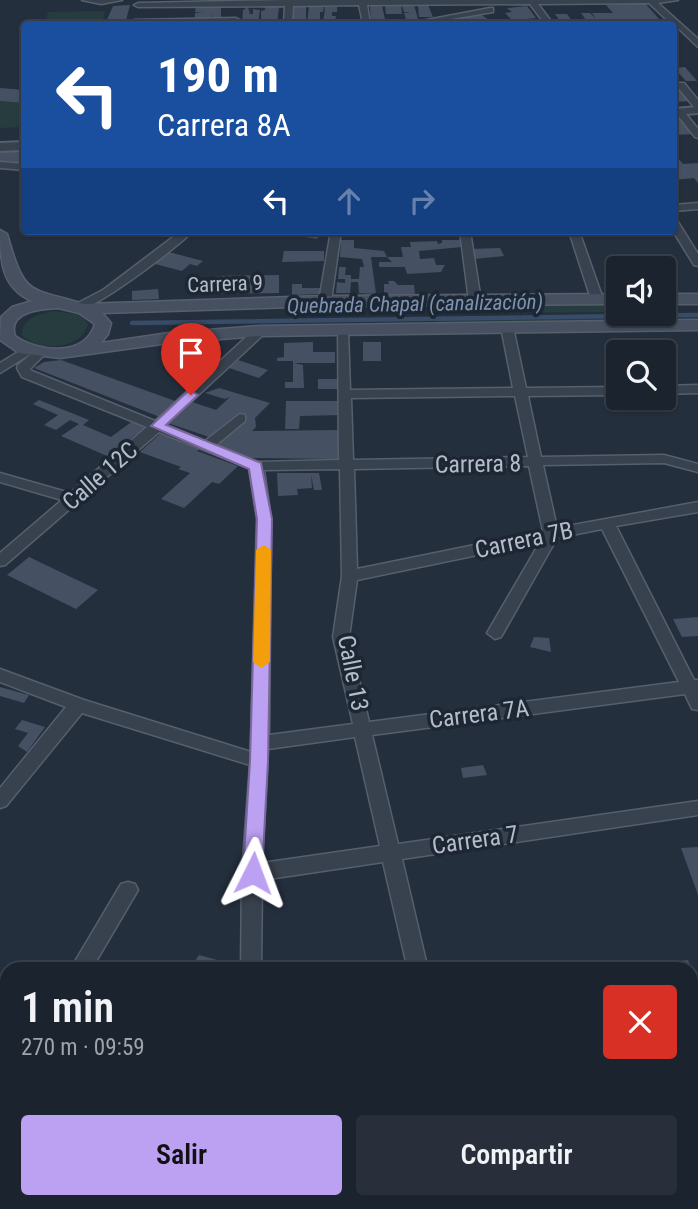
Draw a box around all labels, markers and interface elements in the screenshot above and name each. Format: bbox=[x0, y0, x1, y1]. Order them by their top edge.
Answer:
text: 190 m bbox=[157, 47, 279, 104]
icon: left bbox=[42, 49, 133, 140]
text: Carrera 8A bbox=[157, 106, 291, 144]
icon: left bbox=[257, 182, 295, 220]
icon: ahead bbox=[330, 182, 368, 220]
icon: right bbox=[403, 182, 441, 220]
map controls bbox=[606, 256, 676, 410]
button: sound bbox=[606, 256, 676, 326]
street label: Carrera 9 bbox=[187, 271, 263, 297]
water label: Quebrada Chapal (canalización) bbox=[287, 290, 543, 318]
pin bbox=[161, 323, 221, 395]
icon: arrive bbox=[172, 334, 210, 372]
button: search bbox=[606, 340, 676, 410]
street label: Calle 12C bbox=[57, 436, 143, 516]
street label: Carrera 8 bbox=[435, 449, 521, 479]
street label: Carrera 7B bbox=[472, 516, 576, 564]
street label: Calle 13 bbox=[332, 633, 374, 713]
street label: Carrera 7A bbox=[428, 694, 531, 734]
street label: Carrera 7 bbox=[430, 820, 520, 860]
position arrow bbox=[216, 836, 290, 910]
text: 1 min bbox=[21, 983, 114, 1032]
button: close bbox=[603, 985, 677, 1059]
text: 270 m · 09:59 bbox=[21, 1034, 145, 1061]
button: Salir bbox=[21, 1115, 342, 1195]
button: Compartir bbox=[356, 1115, 677, 1195]

